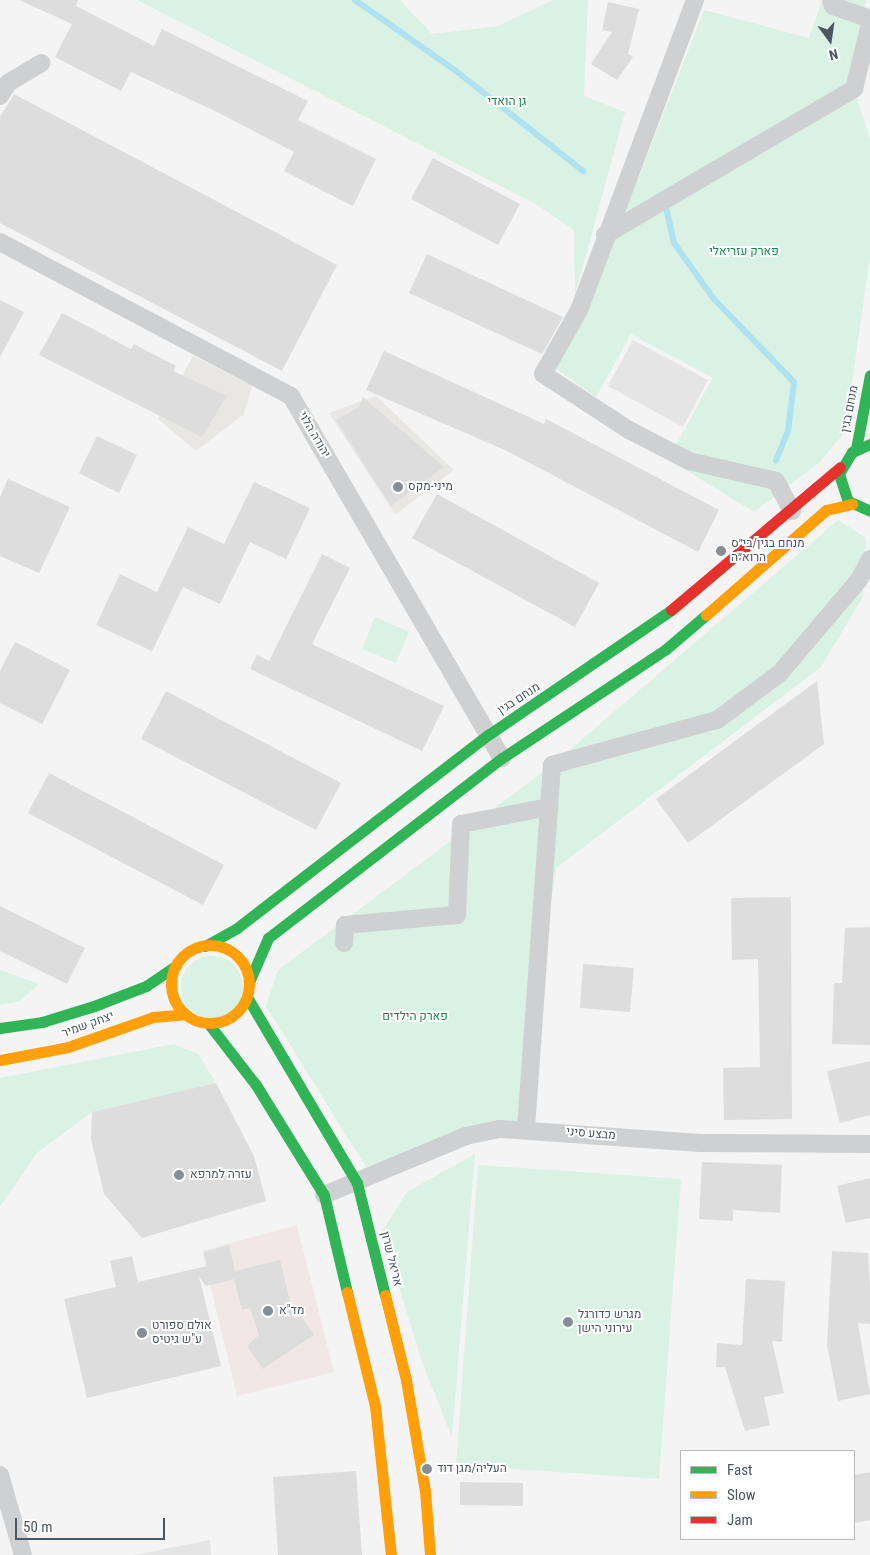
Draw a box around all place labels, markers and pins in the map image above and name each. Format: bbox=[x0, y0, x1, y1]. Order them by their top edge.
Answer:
place label: מיני-מקס bbox=[408, 480, 453, 494]
marker: מיני-מקס bbox=[392, 481, 404, 493]
place label: מנחם בגין/בי״ס הרוא״ה bbox=[731, 537, 805, 565]
marker: מנחם בגין/בי״ס הרוא״ה bbox=[715, 545, 727, 557]
marker: עזרה למרפא bbox=[172, 1168, 186, 1182]
place label: עזרה למרפא bbox=[190, 1168, 252, 1182]
marker: מד"א bbox=[261, 1304, 275, 1318]
place label: מד"א bbox=[279, 1304, 304, 1318]
place label: מגרש כדורגל עירוני הישן bbox=[578, 1308, 641, 1336]
marker: מגרש כדורגל עירוני הישן bbox=[562, 1316, 574, 1328]
place label: אולם ספורט ע"ש גיטיס bbox=[152, 1319, 212, 1347]
marker: אולם ספורט ע"ש גיטיס bbox=[136, 1327, 148, 1339]
place label: העליה/מגן דוד bbox=[437, 1462, 507, 1476]
marker: העליה/מגן דוד bbox=[421, 1463, 433, 1475]

